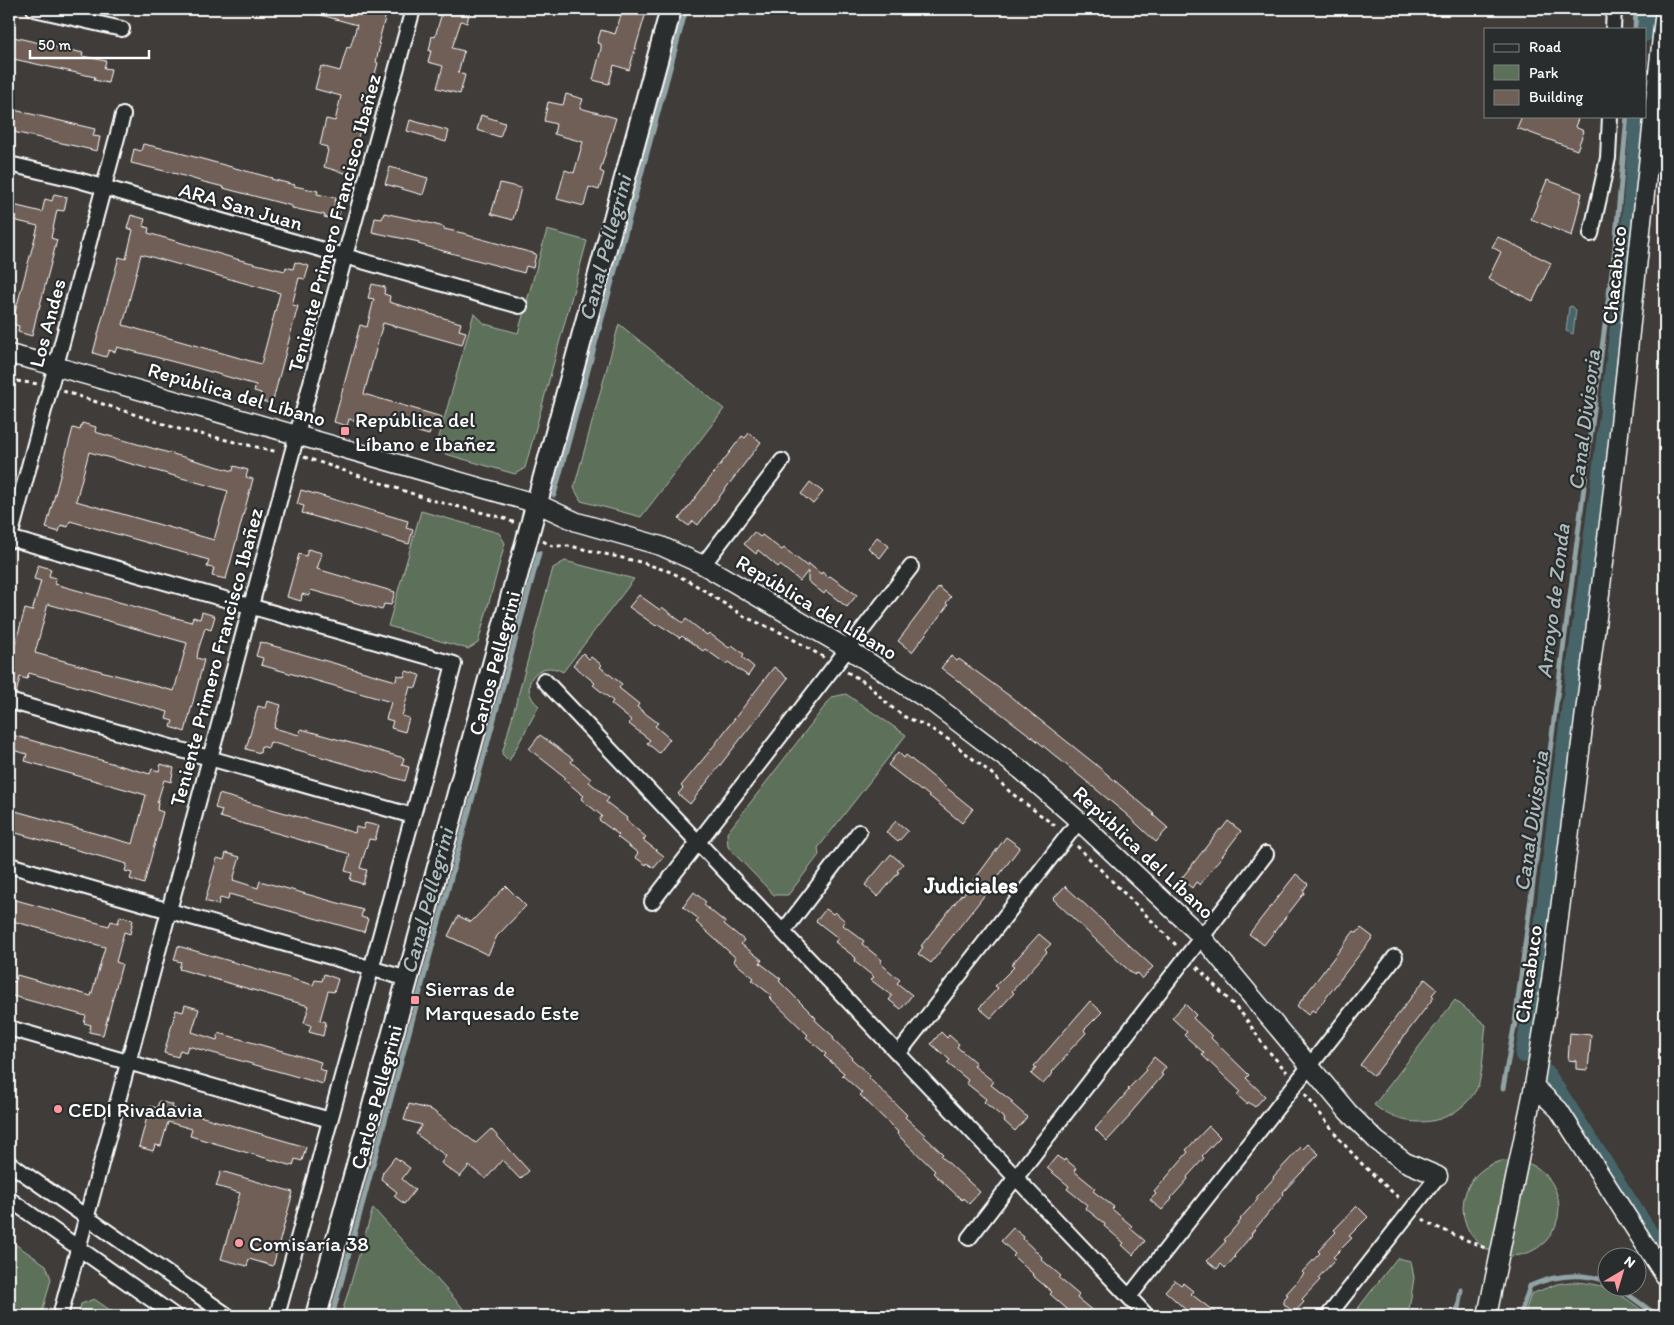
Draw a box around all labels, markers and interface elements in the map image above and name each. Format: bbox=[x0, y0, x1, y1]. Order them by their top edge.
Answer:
scale bar bbox=[30, 28, 149, 60]
legend bbox=[1484, 28, 1646, 118]
text: 50 m bbox=[38, 36, 71, 54]
text: Road bbox=[1529, 38, 1562, 56]
text: Park bbox=[1529, 64, 1559, 82]
street label: Teniente Primero Francisco Ibañez bbox=[282, 71, 386, 375]
text: Building bbox=[1529, 88, 1583, 106]
water label: Canal Pellegrini bbox=[573, 170, 638, 324]
street label: ARA San Juan bbox=[176, 176, 306, 236]
street label: Chacabuco bbox=[1596, 225, 1632, 325]
street label: Los Andes bbox=[23, 276, 71, 370]
water label: Canal Divisoria bbox=[1562, 348, 1606, 492]
street label: República del Líbano bbox=[145, 357, 329, 431]
place label: República del Líbano e Ibañez bbox=[355, 407, 496, 456]
marker: República del Líbano e Ibañez bbox=[339, 425, 351, 437]
street label: Teniente Primero Francisco Ibañez bbox=[164, 505, 268, 809]
water label: Arroyo de Zonda bbox=[1530, 521, 1576, 680]
street label: República del Líbano bbox=[732, 549, 902, 665]
street label: Carlos Pellegrini bbox=[463, 588, 525, 738]
water label: Canal Divisoria bbox=[1508, 748, 1554, 893]
street label: República del Líbano bbox=[1068, 780, 1220, 924]
water label: Canal Pellegrini bbox=[395, 823, 460, 977]
district label: Judiciales bbox=[923, 872, 1018, 899]
street label: Chacabuco bbox=[1509, 923, 1547, 1025]
place label: Sierras de Marquesado Este bbox=[425, 976, 579, 1025]
marker: Sierras de Marquesado Este bbox=[409, 994, 421, 1006]
street label: Carlos Pellegrini bbox=[345, 1022, 407, 1172]
place label: CEDI Rivadavia bbox=[68, 1097, 203, 1122]
marker: CEDI Rivadavia bbox=[52, 1103, 64, 1115]
place label: Comisaría 38 bbox=[249, 1231, 369, 1256]
marker: Comisaría 38 bbox=[233, 1237, 245, 1249]
north arrow bbox=[1596, 1248, 1646, 1298]
text: N bbox=[1621, 1253, 1639, 1272]

